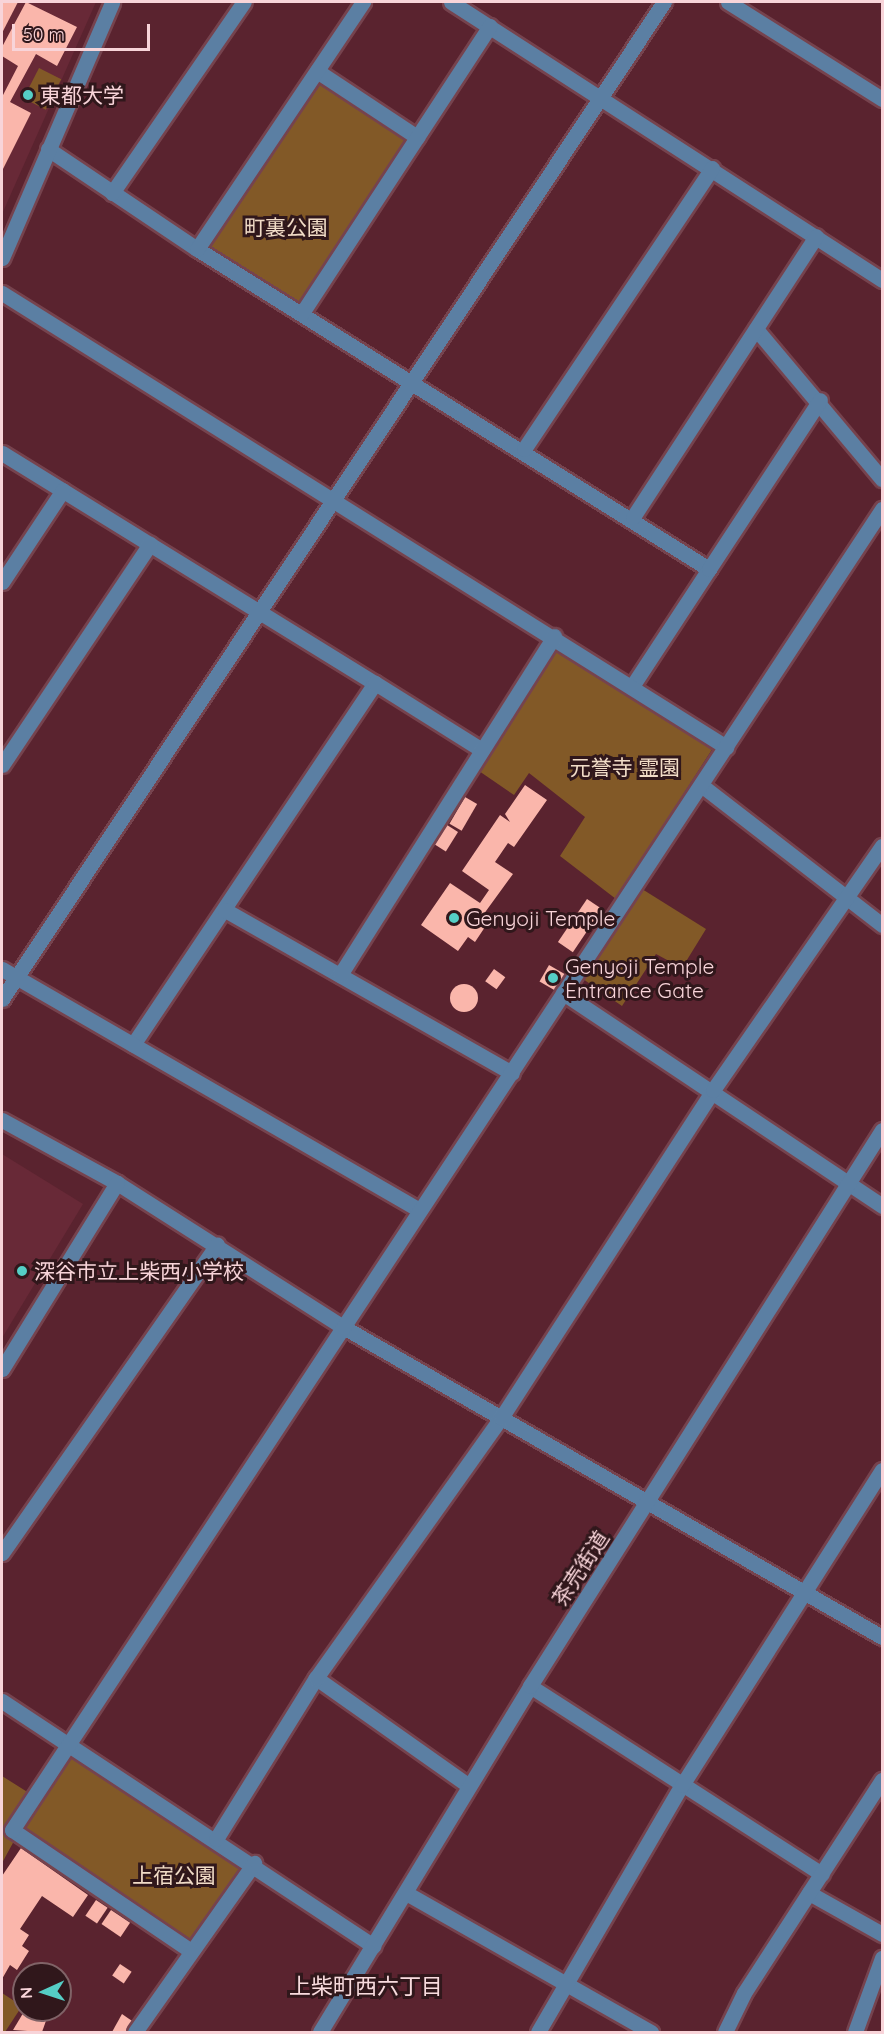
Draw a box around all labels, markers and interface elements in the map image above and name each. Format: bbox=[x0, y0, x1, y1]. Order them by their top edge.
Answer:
scale bar bbox=[15, 12, 153, 50]
text: 50 m bbox=[23, 23, 65, 46]
place label: 東都大学 bbox=[40, 82, 124, 108]
marker: 東都大学 bbox=[21, 88, 35, 102]
park label: 町裏公園 bbox=[244, 214, 328, 240]
park label: 元誉寺 霊園 bbox=[570, 754, 680, 780]
place label: Genyoji Temple bbox=[466, 905, 615, 931]
marker: Genyoji Temple bbox=[447, 911, 461, 925]
place label: Genyoji Temple Entrance Gate bbox=[565, 953, 714, 1003]
marker: Genyoji Temple Entrance Gate bbox=[546, 971, 560, 985]
place label: 深谷市立上柴西小学校 bbox=[34, 1258, 244, 1284]
marker: 深谷市立上柴西小学校 bbox=[15, 1264, 29, 1278]
street label: 茶売街道 bbox=[547, 1526, 613, 1610]
park label: 上宿公園 bbox=[132, 1862, 216, 1888]
north arrow bbox=[12, 1962, 72, 2022]
district label: 上柴町西六丁目 bbox=[289, 1974, 443, 2000]
text: N bbox=[16, 1986, 36, 1999]

